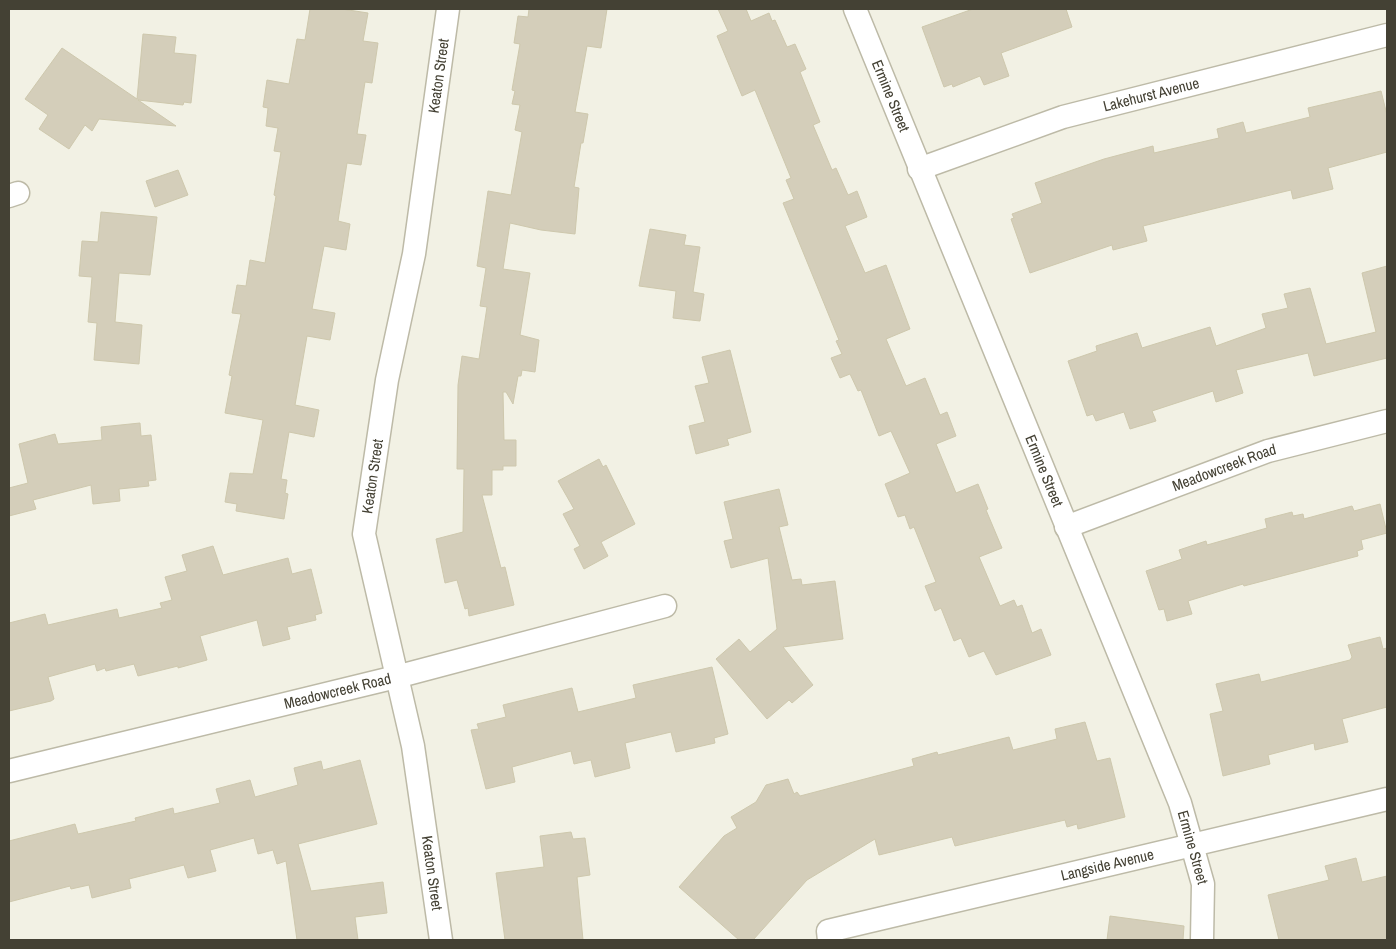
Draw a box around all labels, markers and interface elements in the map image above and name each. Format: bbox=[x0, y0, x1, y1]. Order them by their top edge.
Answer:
street label: Keaton Street bbox=[423, 36, 454, 115]
street label: Ermine Street bbox=[867, 57, 915, 135]
street label: Lakehurst Avenue bbox=[1101, 72, 1201, 116]
street label: Ermine Street bbox=[1020, 431, 1069, 510]
street label: Keaton Street bbox=[356, 437, 388, 515]
street label: Meadowcreek Road bbox=[1169, 438, 1278, 496]
street label: Meadowcreek Road bbox=[282, 668, 393, 714]
street label: Ermine Street bbox=[1173, 808, 1214, 887]
street label: Keaton Street bbox=[417, 834, 448, 912]
street label: Langside Avenue bbox=[1059, 843, 1156, 886]

